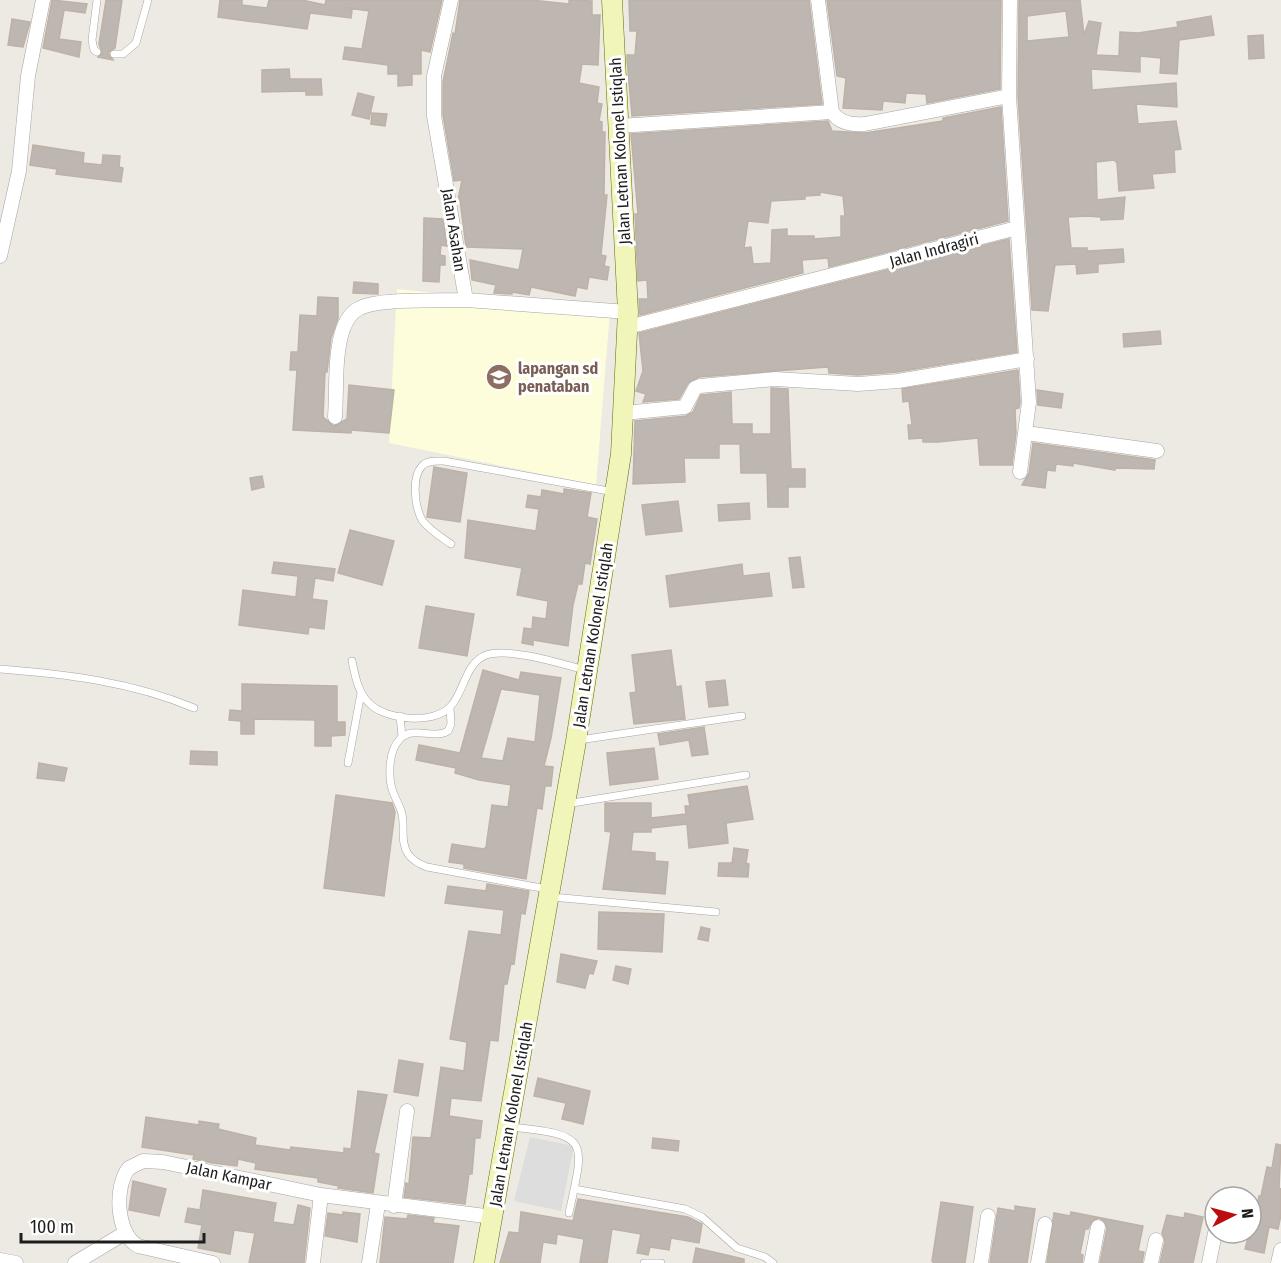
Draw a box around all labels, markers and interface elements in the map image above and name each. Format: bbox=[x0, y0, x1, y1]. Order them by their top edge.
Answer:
street label: Jalan Letnan Kolonel Istiqlah bbox=[606, 57, 634, 245]
street label: Jalan Asahan bbox=[438, 187, 470, 273]
street label: Jalan Indragiri bbox=[887, 229, 981, 271]
place label: lapangan sd penataban bbox=[518, 359, 598, 396]
school or university icon: lapangan sd penataban bbox=[484, 362, 514, 392]
street label: Jalan Letnan Kolonel Istiqlah bbox=[569, 541, 617, 729]
street label: Jalan Letnan Kolonel Istiqlah bbox=[485, 1020, 537, 1208]
street label: Jalan Kampar bbox=[185, 1158, 274, 1194]
north arrow bbox=[1203, 1185, 1263, 1245]
scale bar bbox=[21, 1206, 204, 1244]
text: N bbox=[1237, 1208, 1257, 1219]
text: 100 m bbox=[30, 1216, 74, 1238]

